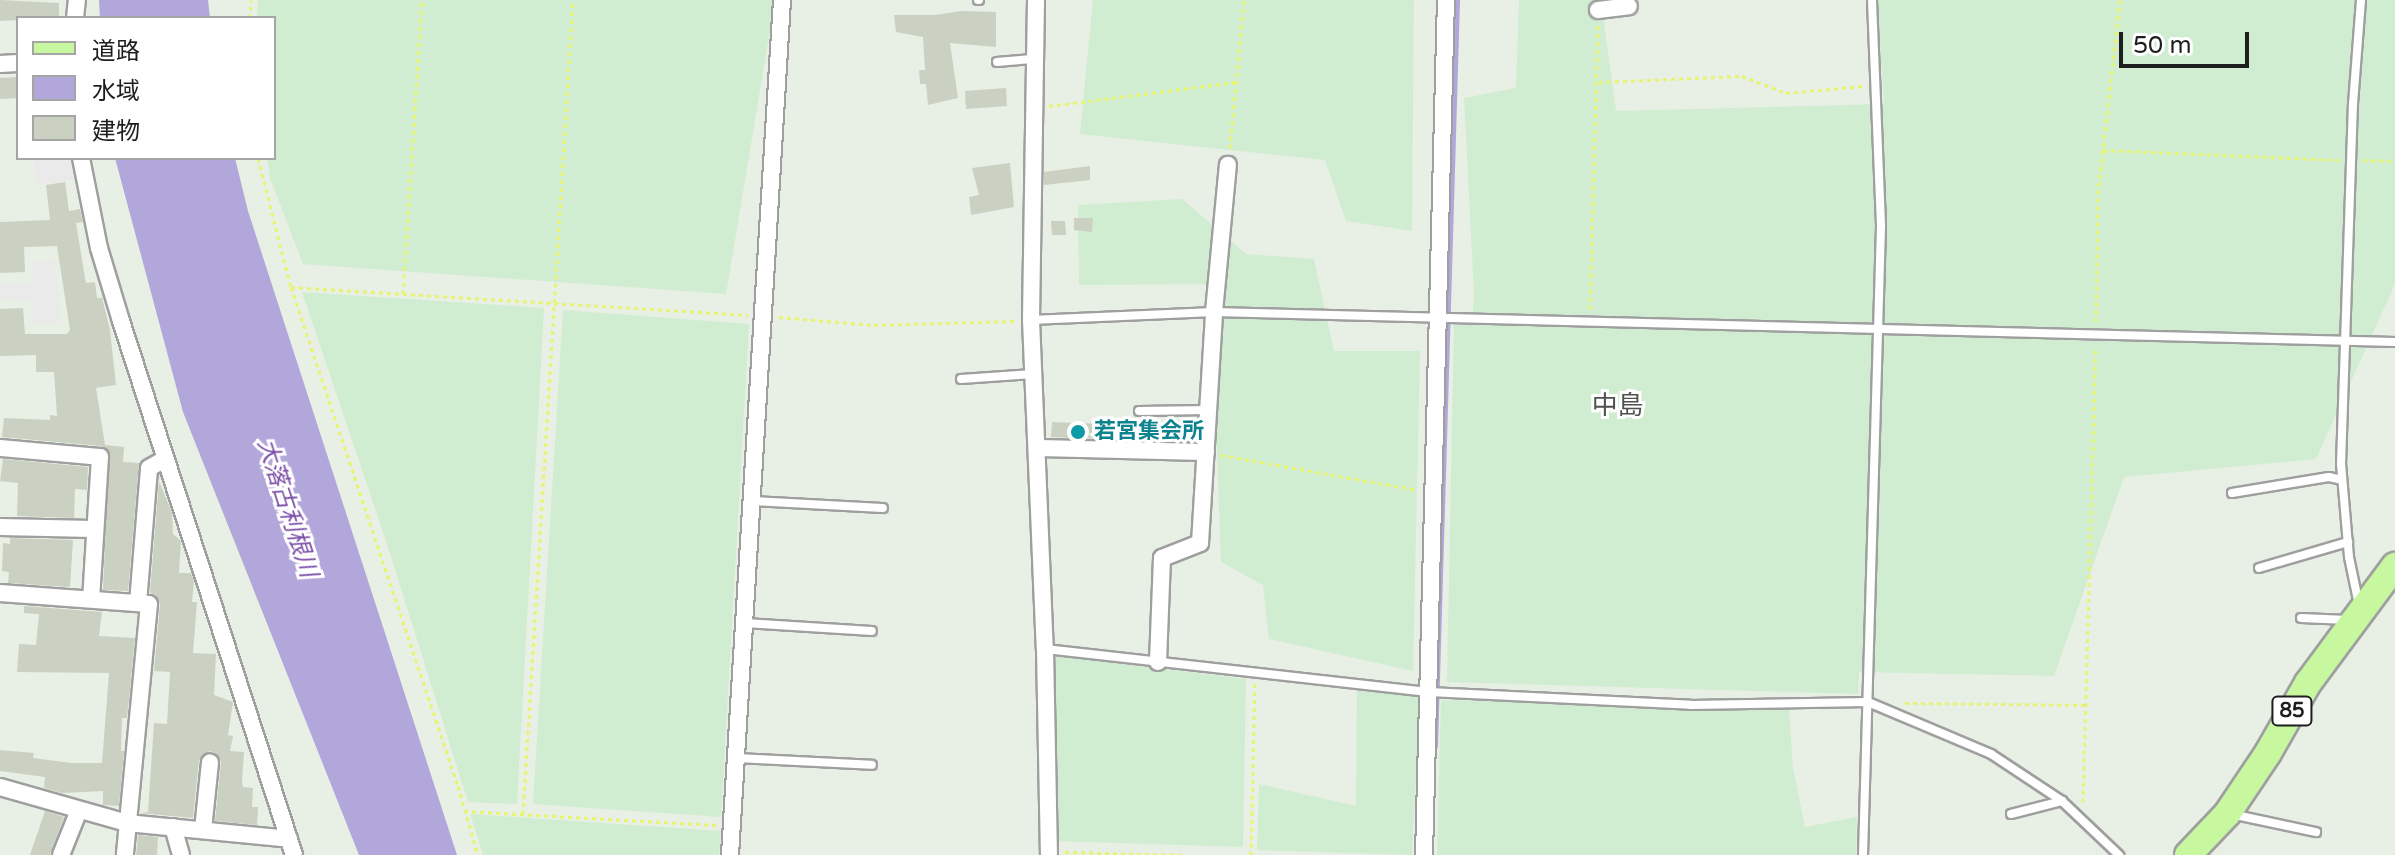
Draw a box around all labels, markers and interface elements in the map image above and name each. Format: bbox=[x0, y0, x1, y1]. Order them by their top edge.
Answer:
legend bbox=[16, 16, 276, 160]
scale bar bbox=[2123, 16, 2253, 66]
text: 50 m bbox=[2133, 31, 2191, 60]
text: 道路 bbox=[92, 37, 140, 66]
text: 水域 bbox=[92, 77, 140, 106]
text: 建物 bbox=[92, 117, 140, 146]
district label: 中島 bbox=[1592, 390, 1644, 422]
place label: 若宮集会所 bbox=[1094, 419, 1204, 445]
marker: 若宮集会所 bbox=[1069, 423, 1087, 441]
water label: 大落古利根川 bbox=[251, 435, 323, 581]
road number: 85 bbox=[2270, 695, 2314, 727]

